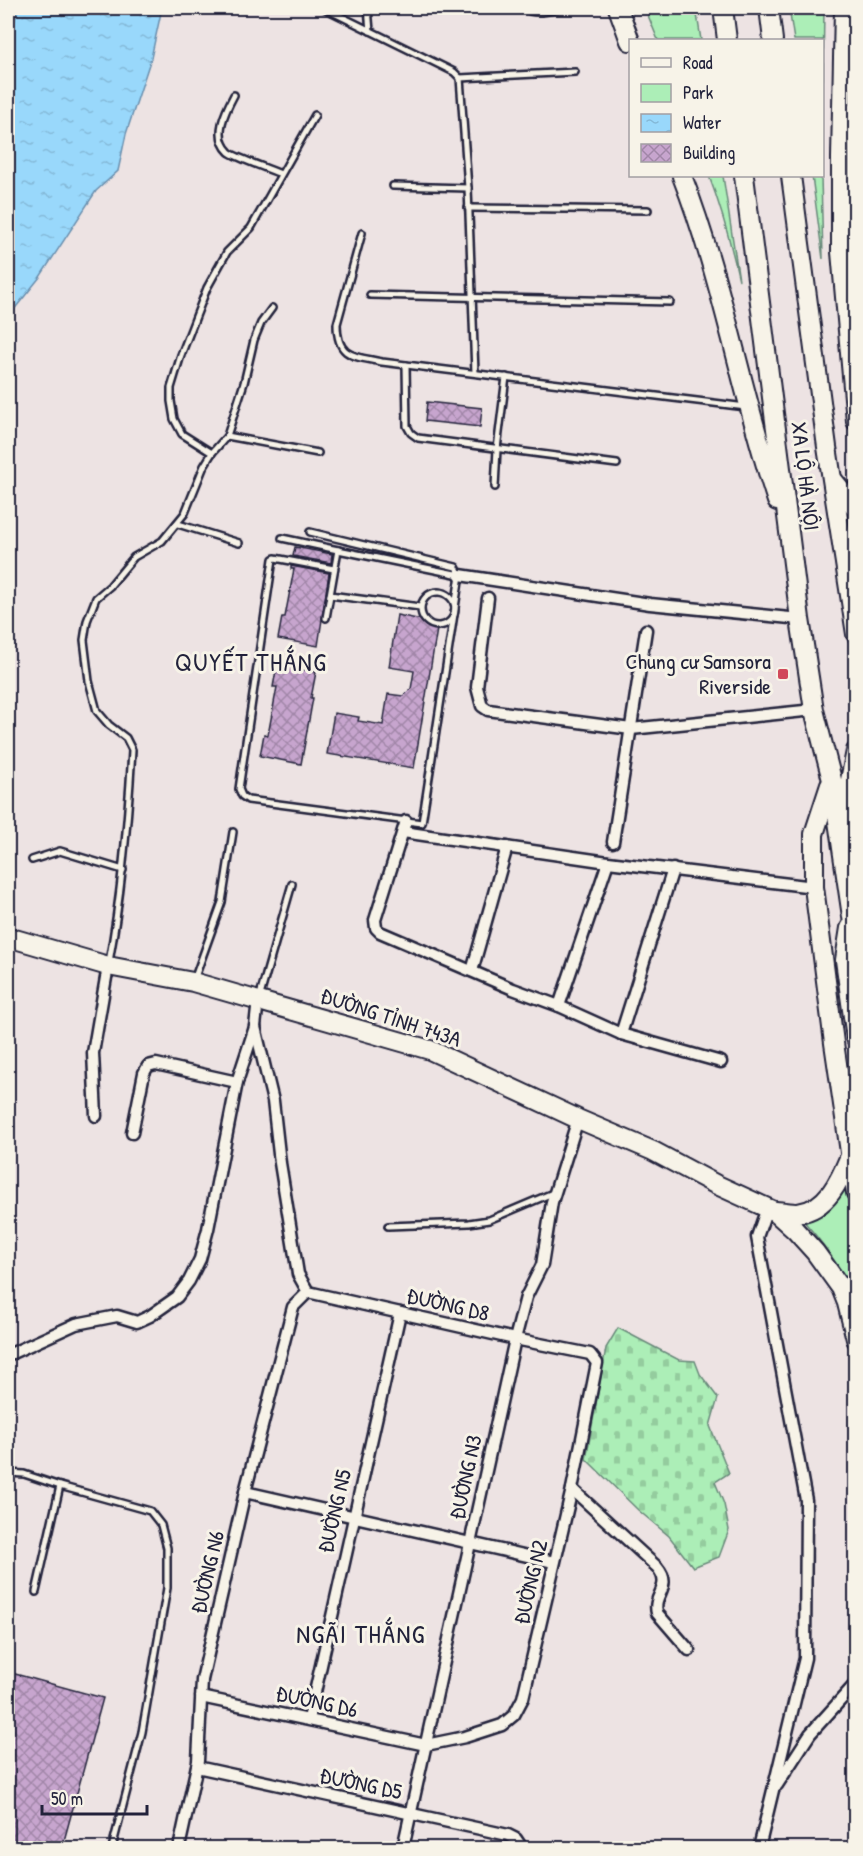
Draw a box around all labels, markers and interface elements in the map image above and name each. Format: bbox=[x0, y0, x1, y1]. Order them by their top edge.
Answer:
legend bbox=[629, 39, 824, 177]
text: Road bbox=[683, 50, 713, 75]
text: Park bbox=[683, 80, 714, 105]
text: Water bbox=[683, 110, 721, 135]
text: Building bbox=[683, 140, 735, 165]
street label: XA LỘ HÀ NỘI bbox=[784, 420, 828, 532]
district label: QUYẾT THẮNG bbox=[175, 644, 327, 679]
place label: Chung cư Samsora Riverside bbox=[626, 646, 771, 701]
marker: Chung cư Samsora Riverside bbox=[776, 667, 790, 681]
street label: ĐƯỜNG TỈNH 743A bbox=[317, 980, 465, 1054]
street label: ĐƯỜNG D8 bbox=[404, 1280, 492, 1328]
street label: ĐƯỜNG N3 bbox=[441, 1432, 489, 1522]
street label: ĐƯỜNG N5 bbox=[310, 1466, 358, 1556]
street label: ĐƯỜNG N6 bbox=[183, 1527, 231, 1616]
street label: ĐƯỜNG N2 bbox=[506, 1536, 554, 1627]
district label: NGÃI THẮNG bbox=[296, 1616, 426, 1651]
street label: ĐƯỜNG D6 bbox=[273, 1678, 361, 1724]
street label: ĐƯỜNG D5 bbox=[317, 1760, 405, 1806]
scale bar bbox=[42, 1778, 147, 1816]
text: 50 m bbox=[51, 1786, 83, 1811]

